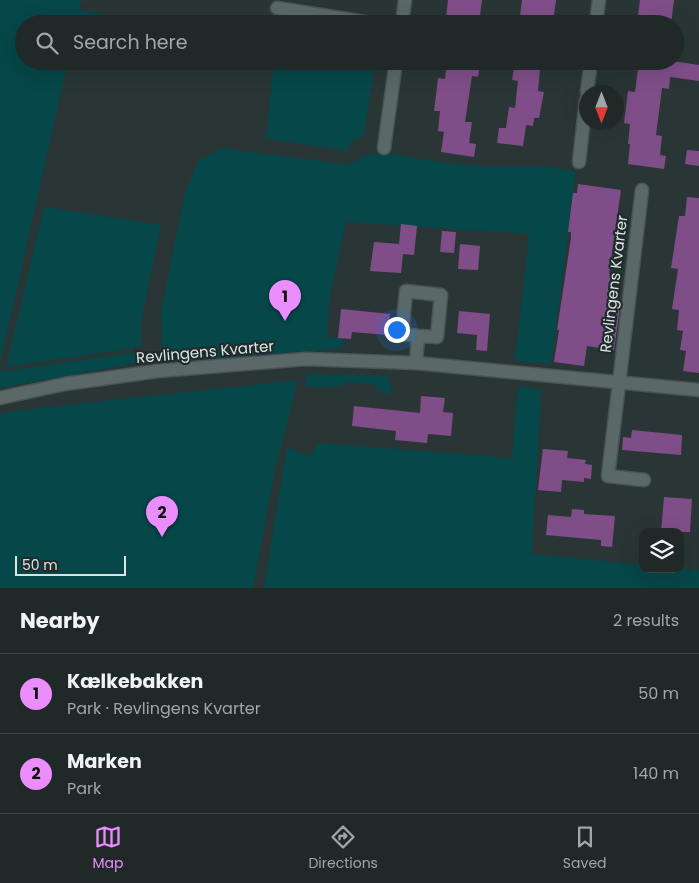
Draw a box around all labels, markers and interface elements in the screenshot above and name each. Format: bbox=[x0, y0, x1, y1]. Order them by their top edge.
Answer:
search box bbox=[15, 15, 684, 70]
icon: search bbox=[33, 29, 61, 57]
text: Search here bbox=[73, 29, 187, 56]
north arrow bbox=[579, 85, 624, 130]
street label: Revlingens Kvarter bbox=[595, 214, 632, 354]
pin: 1 bbox=[269, 280, 301, 321]
your location bbox=[384, 317, 410, 343]
street label: Revlingens Kvarter bbox=[135, 335, 275, 368]
pin: 2 bbox=[146, 496, 178, 537]
map controls bbox=[639, 528, 684, 573]
button: layers bbox=[639, 528, 684, 573]
scale bar bbox=[15, 553, 126, 576]
text: 50 m bbox=[22, 555, 58, 575]
text: Nearby bbox=[20, 606, 100, 635]
text: 2 results bbox=[613, 609, 679, 632]
text: Kælkebakken bbox=[67, 668, 203, 695]
text: 1 bbox=[33, 682, 39, 705]
text: 50 m bbox=[638, 682, 679, 705]
text: Park · Revlingens Kvarter bbox=[67, 697, 261, 720]
text: Marken bbox=[67, 748, 142, 775]
text: 2 bbox=[31, 762, 41, 785]
text: 140 m bbox=[633, 762, 679, 785]
text: Park bbox=[67, 777, 101, 800]
tab: Map bbox=[92, 823, 123, 874]
tab: Directions bbox=[308, 823, 378, 874]
tab: Saved bbox=[563, 823, 607, 874]

